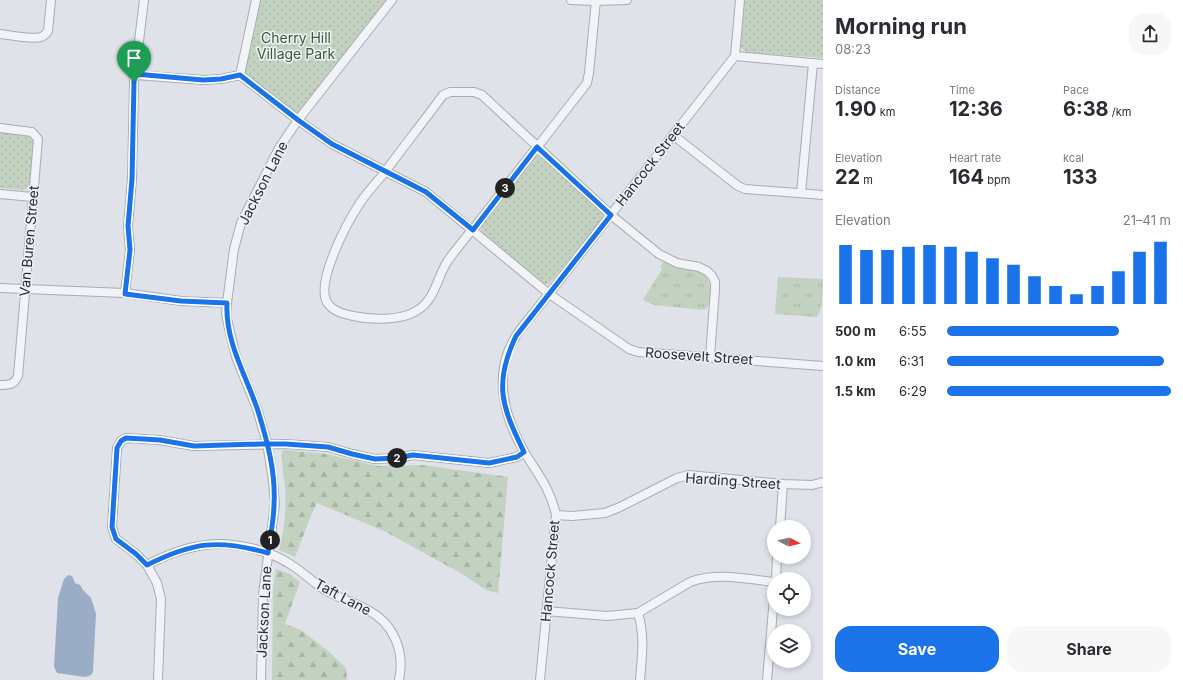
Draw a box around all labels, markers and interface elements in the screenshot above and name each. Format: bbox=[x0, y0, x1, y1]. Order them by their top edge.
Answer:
text: Morning run bbox=[835, 13, 967, 39]
button: share bbox=[1129, 13, 1171, 55]
park label: Cherry Hill Village Park bbox=[257, 29, 335, 62]
pin bbox=[117, 41, 151, 82]
text: 08:23 bbox=[835, 41, 871, 57]
icon: arrive bbox=[123, 47, 145, 69]
text: Distance bbox=[835, 83, 880, 97]
text: Time bbox=[949, 83, 975, 97]
text: Pace bbox=[1063, 83, 1089, 97]
text: 1.90 bbox=[835, 97, 877, 121]
text: 12:36 bbox=[949, 97, 1003, 121]
text: 6:38 bbox=[1063, 97, 1109, 121]
text: km bbox=[877, 105, 895, 119]
text: /km bbox=[1109, 105, 1131, 119]
street label: Hancock Street bbox=[611, 118, 688, 209]
street label: Jackson Lane bbox=[234, 138, 291, 228]
text: Elevation bbox=[835, 151, 882, 165]
text: Heart rate bbox=[949, 151, 1001, 165]
text: kcal bbox=[1063, 151, 1084, 165]
text: 22 bbox=[835, 165, 860, 189]
text: 164 bbox=[949, 165, 984, 189]
text: 133 bbox=[1063, 165, 1097, 189]
text: m bbox=[860, 173, 873, 187]
text: bpm bbox=[984, 173, 1010, 187]
pin: 3 bbox=[495, 178, 515, 198]
text: 3 bbox=[501, 181, 509, 195]
street label: Van Buren Street bbox=[15, 184, 42, 297]
text: Elevation bbox=[835, 212, 891, 228]
text: 21–41 m bbox=[1123, 212, 1171, 228]
text: 500 m bbox=[835, 323, 876, 339]
text: 6:55 bbox=[899, 323, 927, 339]
street label: Roosevelt Street bbox=[644, 343, 754, 368]
text: 1.0 km bbox=[835, 353, 876, 369]
text: 6:31 bbox=[899, 353, 924, 369]
text: 1.5 km bbox=[835, 383, 876, 399]
text: 6:29 bbox=[899, 383, 927, 399]
pin: 2 bbox=[387, 448, 407, 468]
text: 2 bbox=[394, 451, 400, 465]
street label: Harding Street bbox=[685, 469, 782, 492]
street label: Hancock Street bbox=[537, 519, 562, 623]
north arrow bbox=[767, 520, 811, 564]
map controls bbox=[767, 520, 811, 668]
pin: 1 bbox=[260, 530, 280, 550]
text: 1 bbox=[268, 533, 272, 547]
street label: Jackson Lane bbox=[253, 566, 274, 658]
button: locate bbox=[767, 572, 811, 616]
street label: Taft Lane bbox=[312, 575, 374, 618]
button: layers bbox=[767, 624, 811, 668]
button: Save bbox=[835, 626, 999, 672]
button: Share bbox=[1007, 626, 1171, 672]

